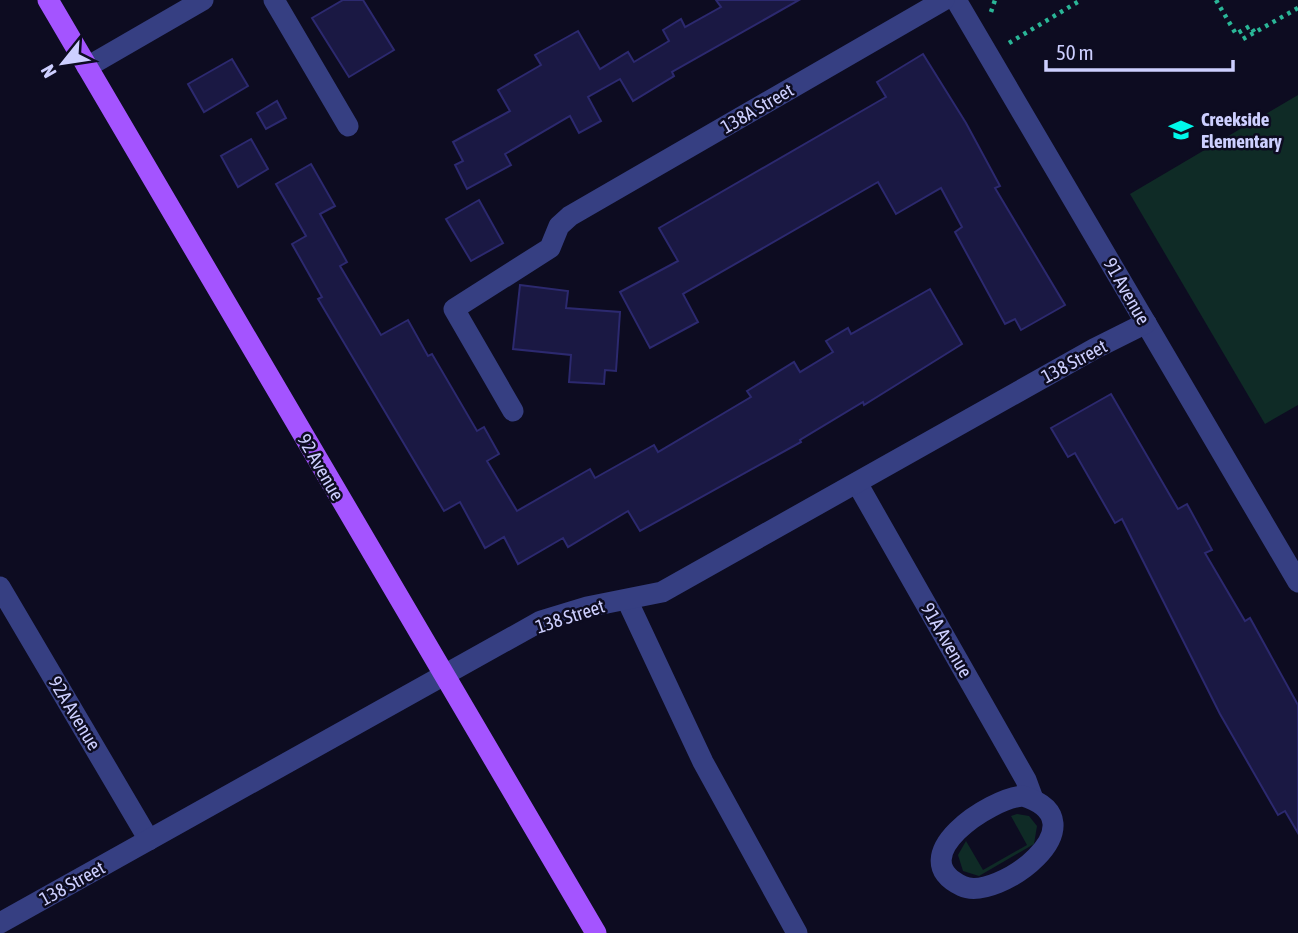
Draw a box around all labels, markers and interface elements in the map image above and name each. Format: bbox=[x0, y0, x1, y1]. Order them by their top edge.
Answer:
north arrow bbox=[28, 28, 98, 98]
scale bar bbox=[1046, 28, 1233, 72]
text: 50 m bbox=[1056, 40, 1094, 64]
text: N bbox=[36, 61, 61, 82]
street label: 138A Street bbox=[717, 78, 797, 138]
place label: Creekside Elementary bbox=[1201, 108, 1282, 152]
school or university icon: Creekside Elementary bbox=[1167, 116, 1195, 144]
street label: 91 Avenue bbox=[1099, 254, 1155, 328]
street label: 138 Street bbox=[1037, 335, 1111, 387]
street label: 92 Avenue bbox=[293, 430, 349, 504]
street label: 138 Street bbox=[533, 595, 607, 637]
street label: 91A Avenue bbox=[917, 599, 977, 681]
street label: 92A Avenue bbox=[44, 672, 106, 754]
street label: 138 Street bbox=[36, 856, 108, 910]

